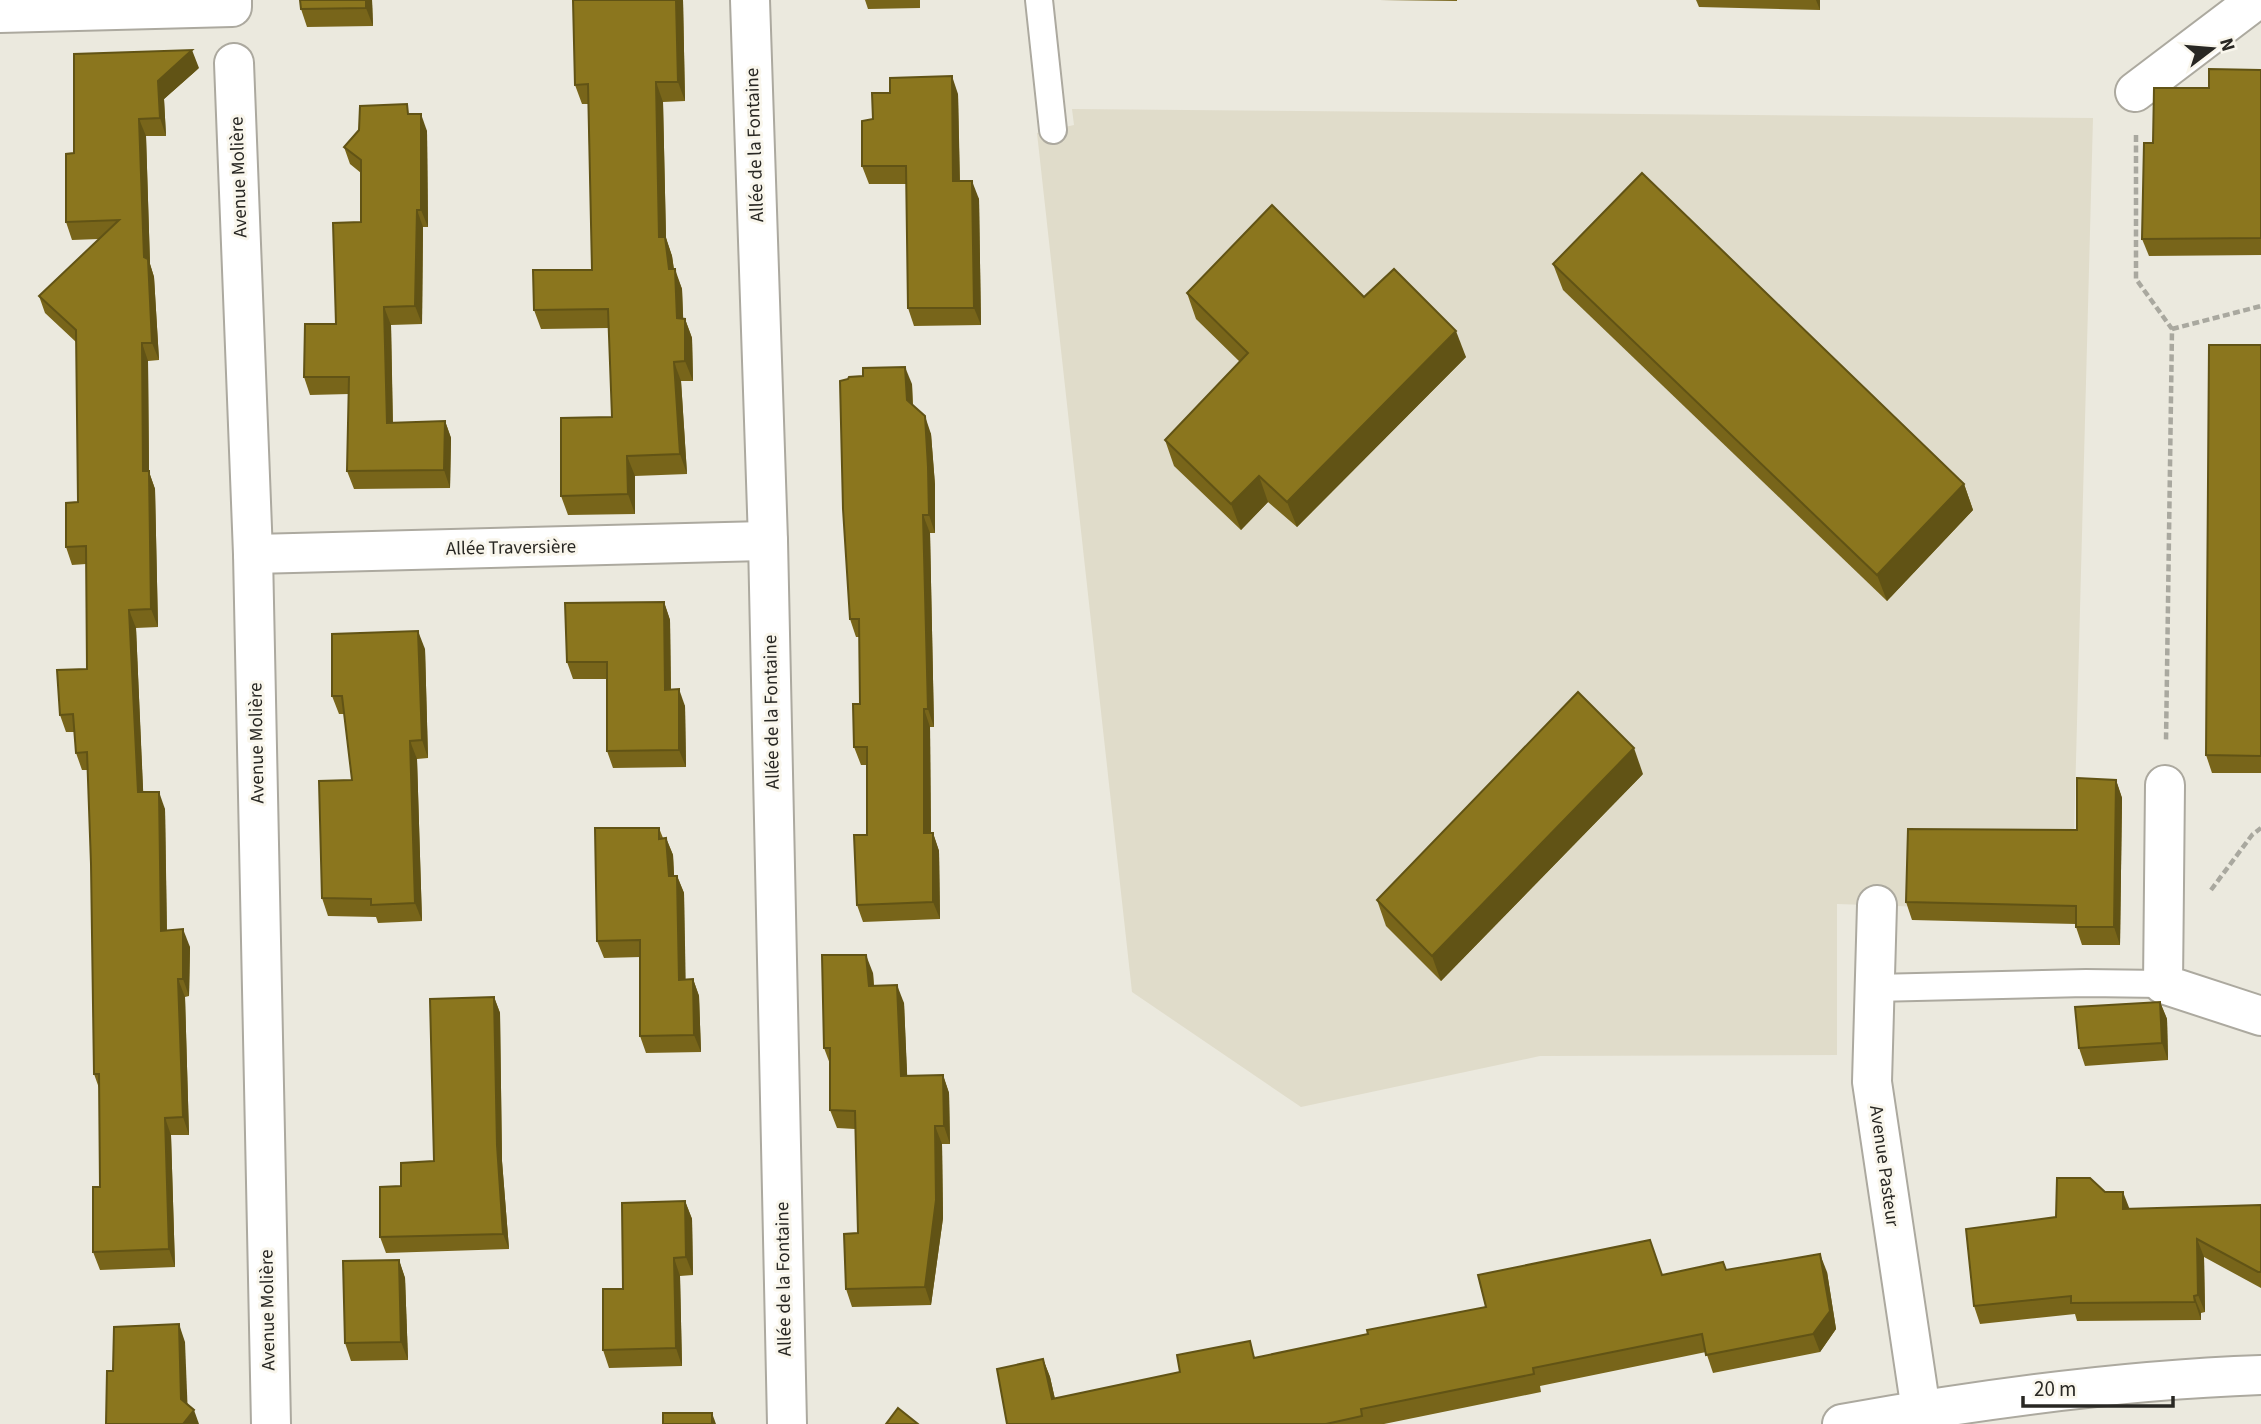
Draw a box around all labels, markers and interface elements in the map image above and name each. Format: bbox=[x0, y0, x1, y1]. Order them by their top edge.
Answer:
north arrow bbox=[2177, 14, 2247, 84]
text: N bbox=[2212, 35, 2242, 55]
street label: Allée de la Fontaine bbox=[739, 67, 771, 223]
street label: Avenue Molière bbox=[223, 116, 255, 238]
street label: Allée Traversière bbox=[446, 533, 576, 563]
street label: Allée de la Fontaine bbox=[757, 634, 787, 790]
street label: Avenue Molière bbox=[242, 682, 272, 804]
street label: Avenue Pasteur bbox=[1862, 1104, 1906, 1229]
street label: Allée de la Fontaine bbox=[769, 1201, 799, 1357]
street label: Avenue Molière bbox=[253, 1249, 283, 1371]
scale bar bbox=[2023, 1364, 2174, 1408]
text: 20 m bbox=[2034, 1374, 2076, 1404]

